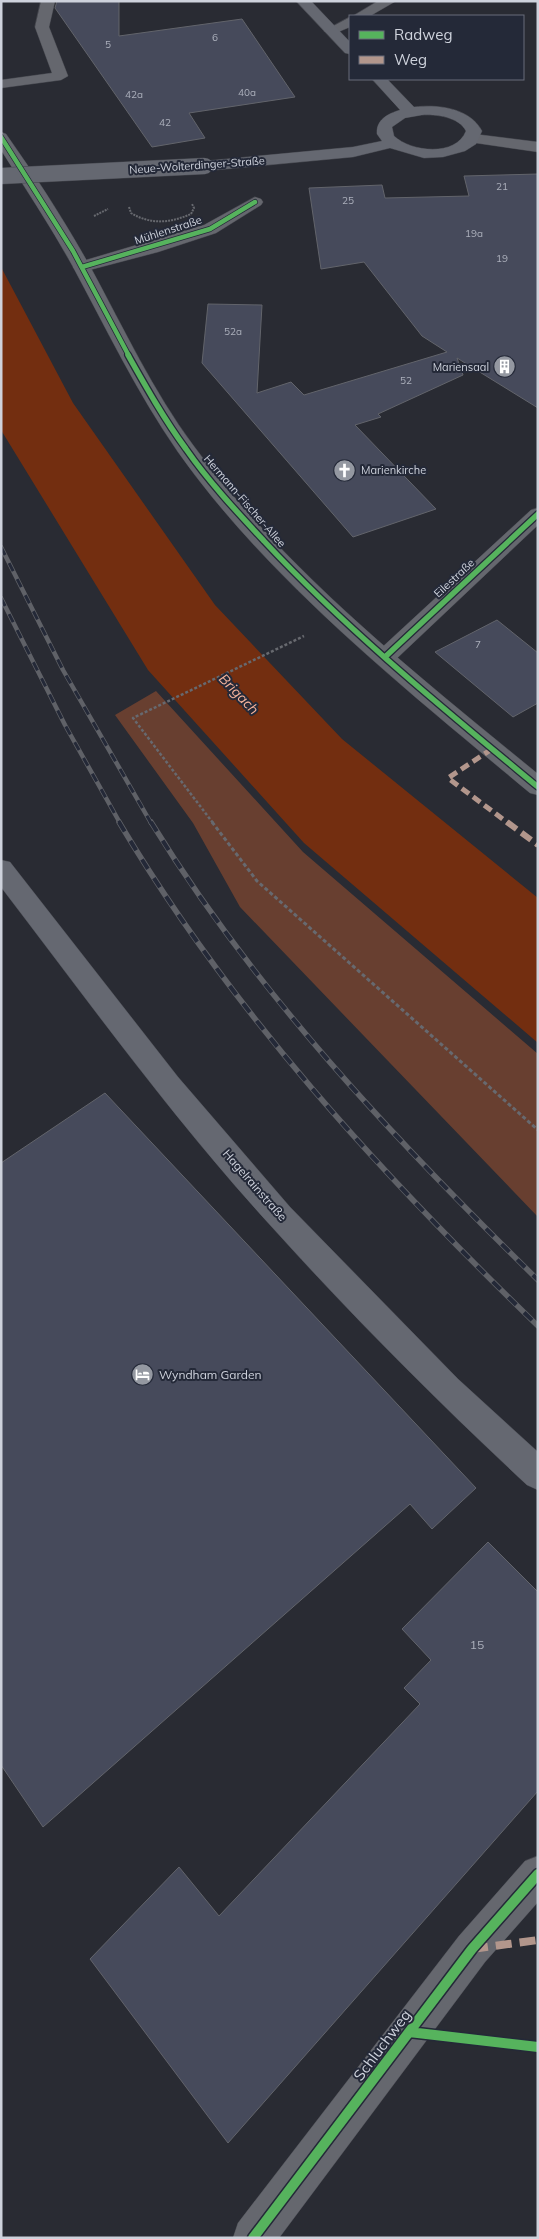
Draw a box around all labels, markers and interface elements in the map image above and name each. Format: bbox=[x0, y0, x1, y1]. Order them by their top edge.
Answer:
legend bbox=[349, 15, 524, 80]
text: Radweg bbox=[394, 25, 452, 44]
house number: 6 bbox=[212, 31, 218, 44]
house number: 5 bbox=[105, 38, 111, 51]
text: Weg bbox=[394, 50, 427, 69]
house number: 40a bbox=[238, 86, 256, 99]
house number: 42a bbox=[125, 88, 143, 101]
house number: 42 bbox=[159, 116, 171, 129]
street label: Neue-Wolterdinger-Straße bbox=[129, 153, 265, 177]
house number: 21 bbox=[496, 180, 508, 193]
house number: 25 bbox=[342, 194, 354, 207]
street label: Mühlenstraße bbox=[133, 213, 203, 247]
house number: 19a bbox=[465, 227, 483, 240]
house number: 19 bbox=[496, 252, 508, 265]
house number: 52a bbox=[224, 325, 242, 338]
building icon: Mariensaal bbox=[493, 355, 517, 379]
place label: Mariensaal bbox=[433, 360, 489, 374]
house number: 52 bbox=[400, 374, 412, 387]
street label: Hermann-Fischer-Allee bbox=[201, 452, 289, 550]
church icon: Marienkirche bbox=[333, 458, 357, 482]
place label: Marienkirche bbox=[361, 463, 426, 477]
street label: Eilestraße bbox=[431, 556, 477, 600]
house number: 7 bbox=[475, 638, 481, 651]
water label: Brigach bbox=[215, 670, 263, 718]
street label: Hagelrainstraße bbox=[220, 1146, 290, 1224]
hotel icon: Wyndham Garden bbox=[131, 1362, 155, 1386]
place label: Wyndham Garden bbox=[159, 1367, 262, 1382]
house number: 15 bbox=[470, 1637, 484, 1652]
street label: Schluchweg bbox=[349, 2006, 415, 2084]

